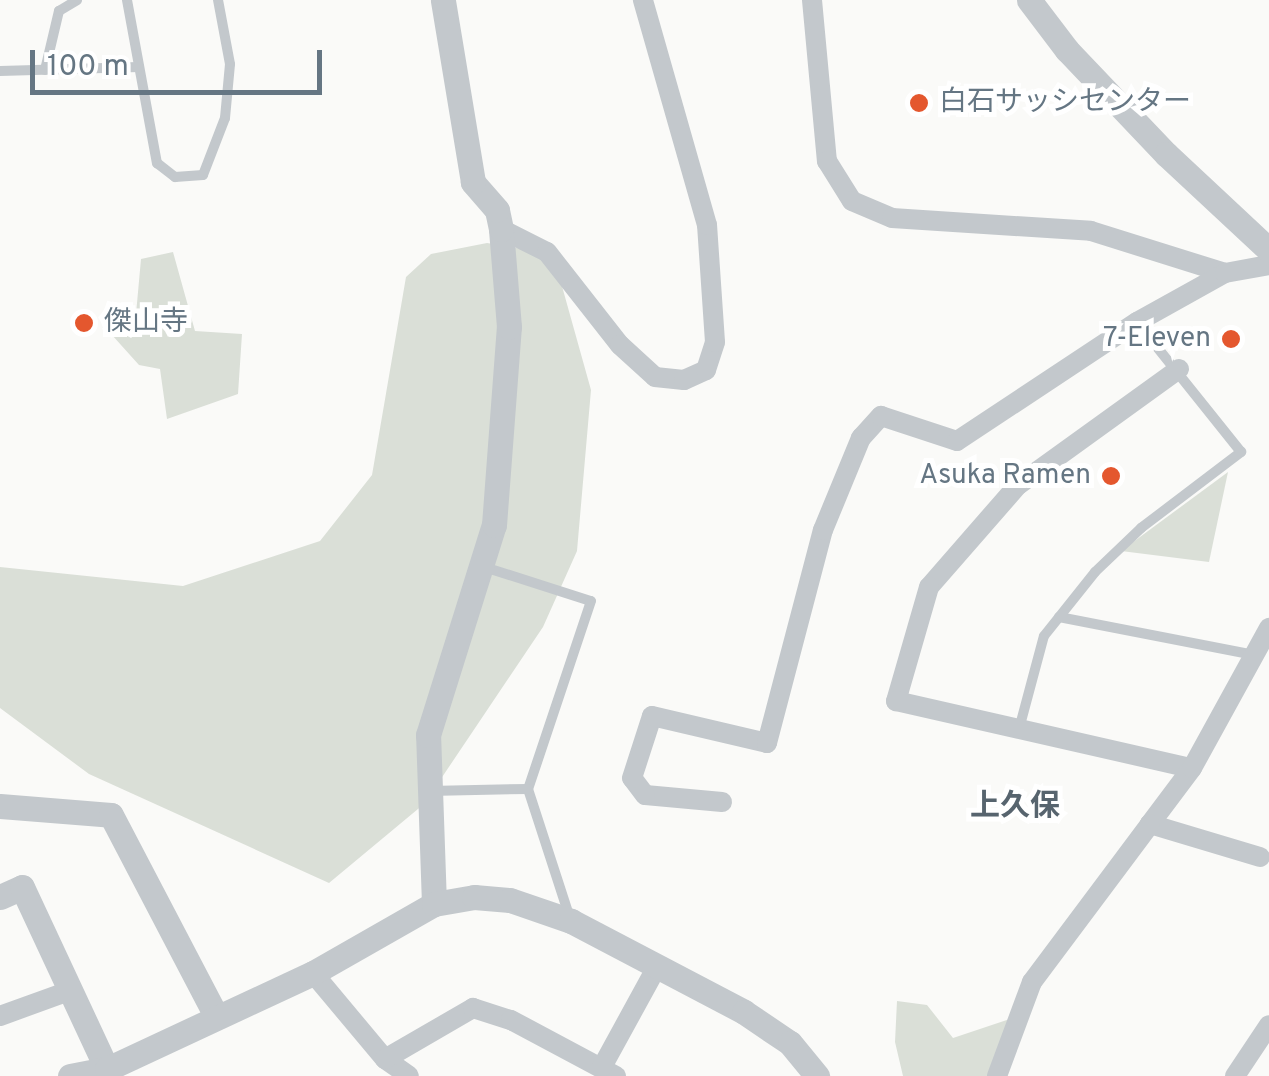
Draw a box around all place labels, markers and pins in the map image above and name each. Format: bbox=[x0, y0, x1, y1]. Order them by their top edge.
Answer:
place label: 白石サッシセンター bbox=[939, 86, 1191, 120]
marker: 白石サッシセンター bbox=[908, 92, 930, 114]
place label: 傑山寺 bbox=[104, 306, 188, 340]
marker: 傑山寺 bbox=[73, 312, 95, 334]
place label: 7-Eleven bbox=[1103, 322, 1211, 356]
marker: 7-Eleven bbox=[1220, 328, 1242, 350]
place label: Asuka Ramen bbox=[919, 459, 1091, 493]
marker: Asuka Ramen bbox=[1100, 465, 1122, 487]

